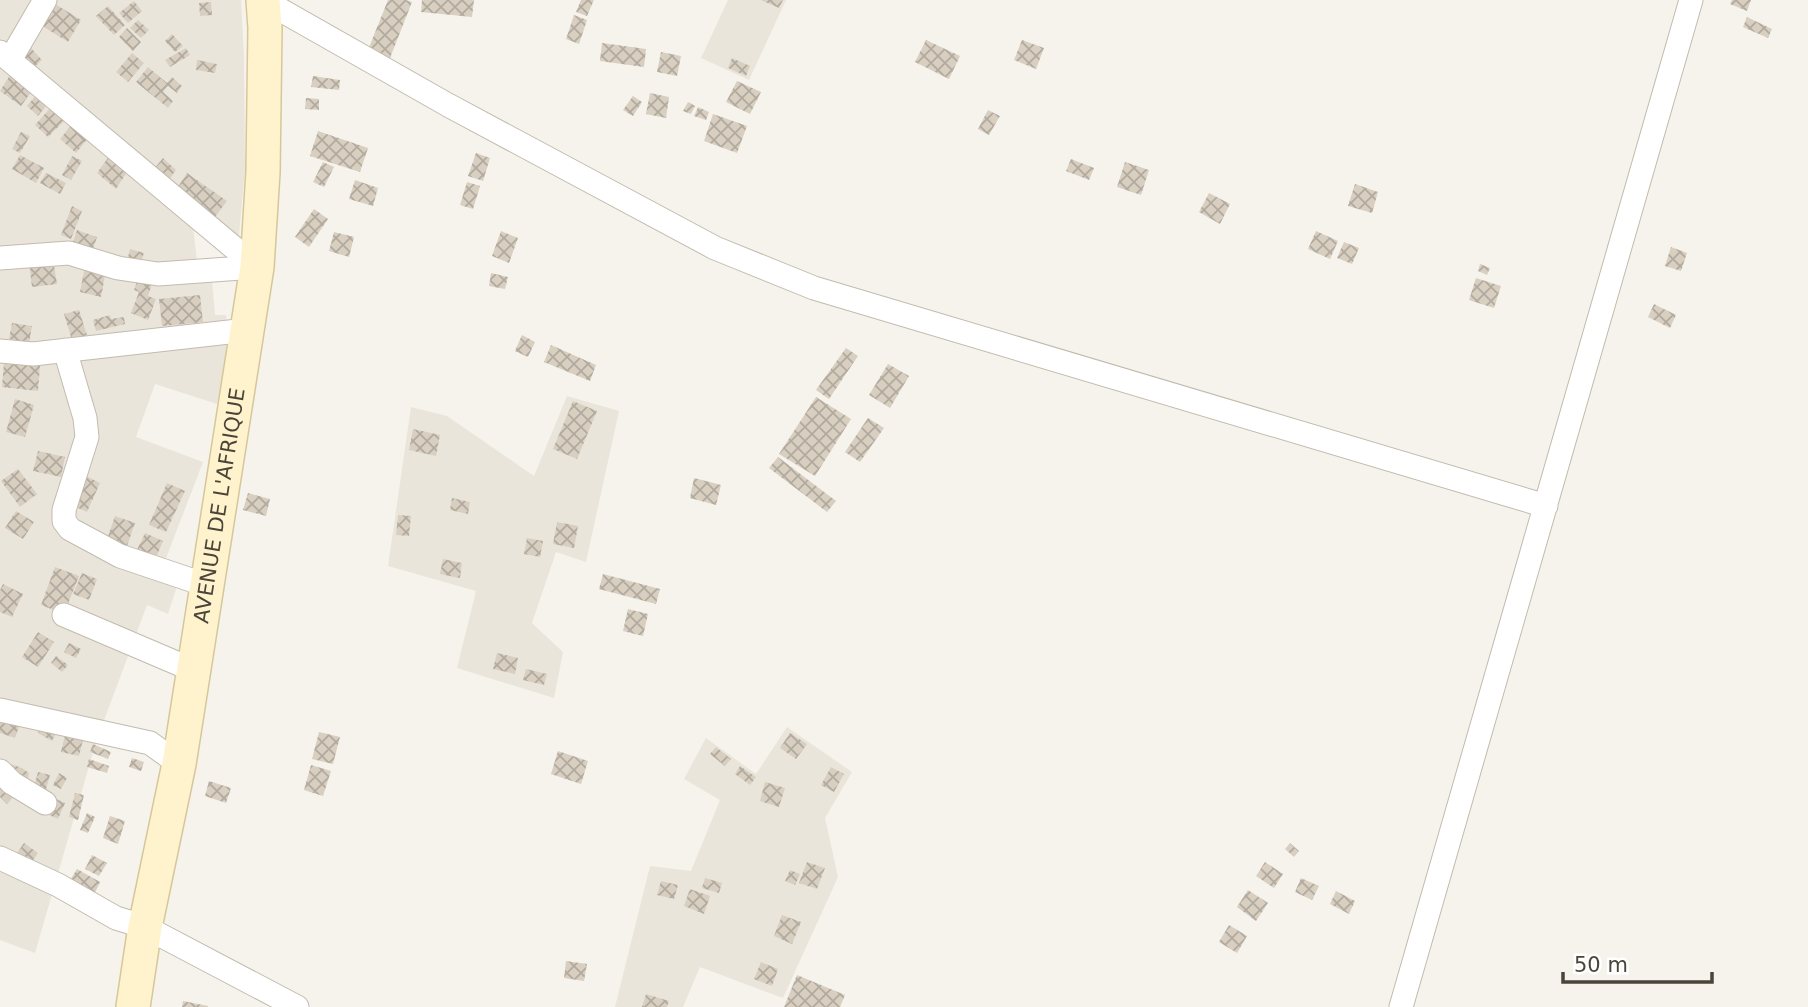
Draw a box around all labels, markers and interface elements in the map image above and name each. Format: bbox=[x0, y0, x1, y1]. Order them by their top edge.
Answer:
street label: AVENUE DE L'AFRIQUE bbox=[189, 386, 250, 625]
scale bar bbox=[1563, 940, 1712, 984]
text: 50 m bbox=[1574, 953, 1628, 977]

